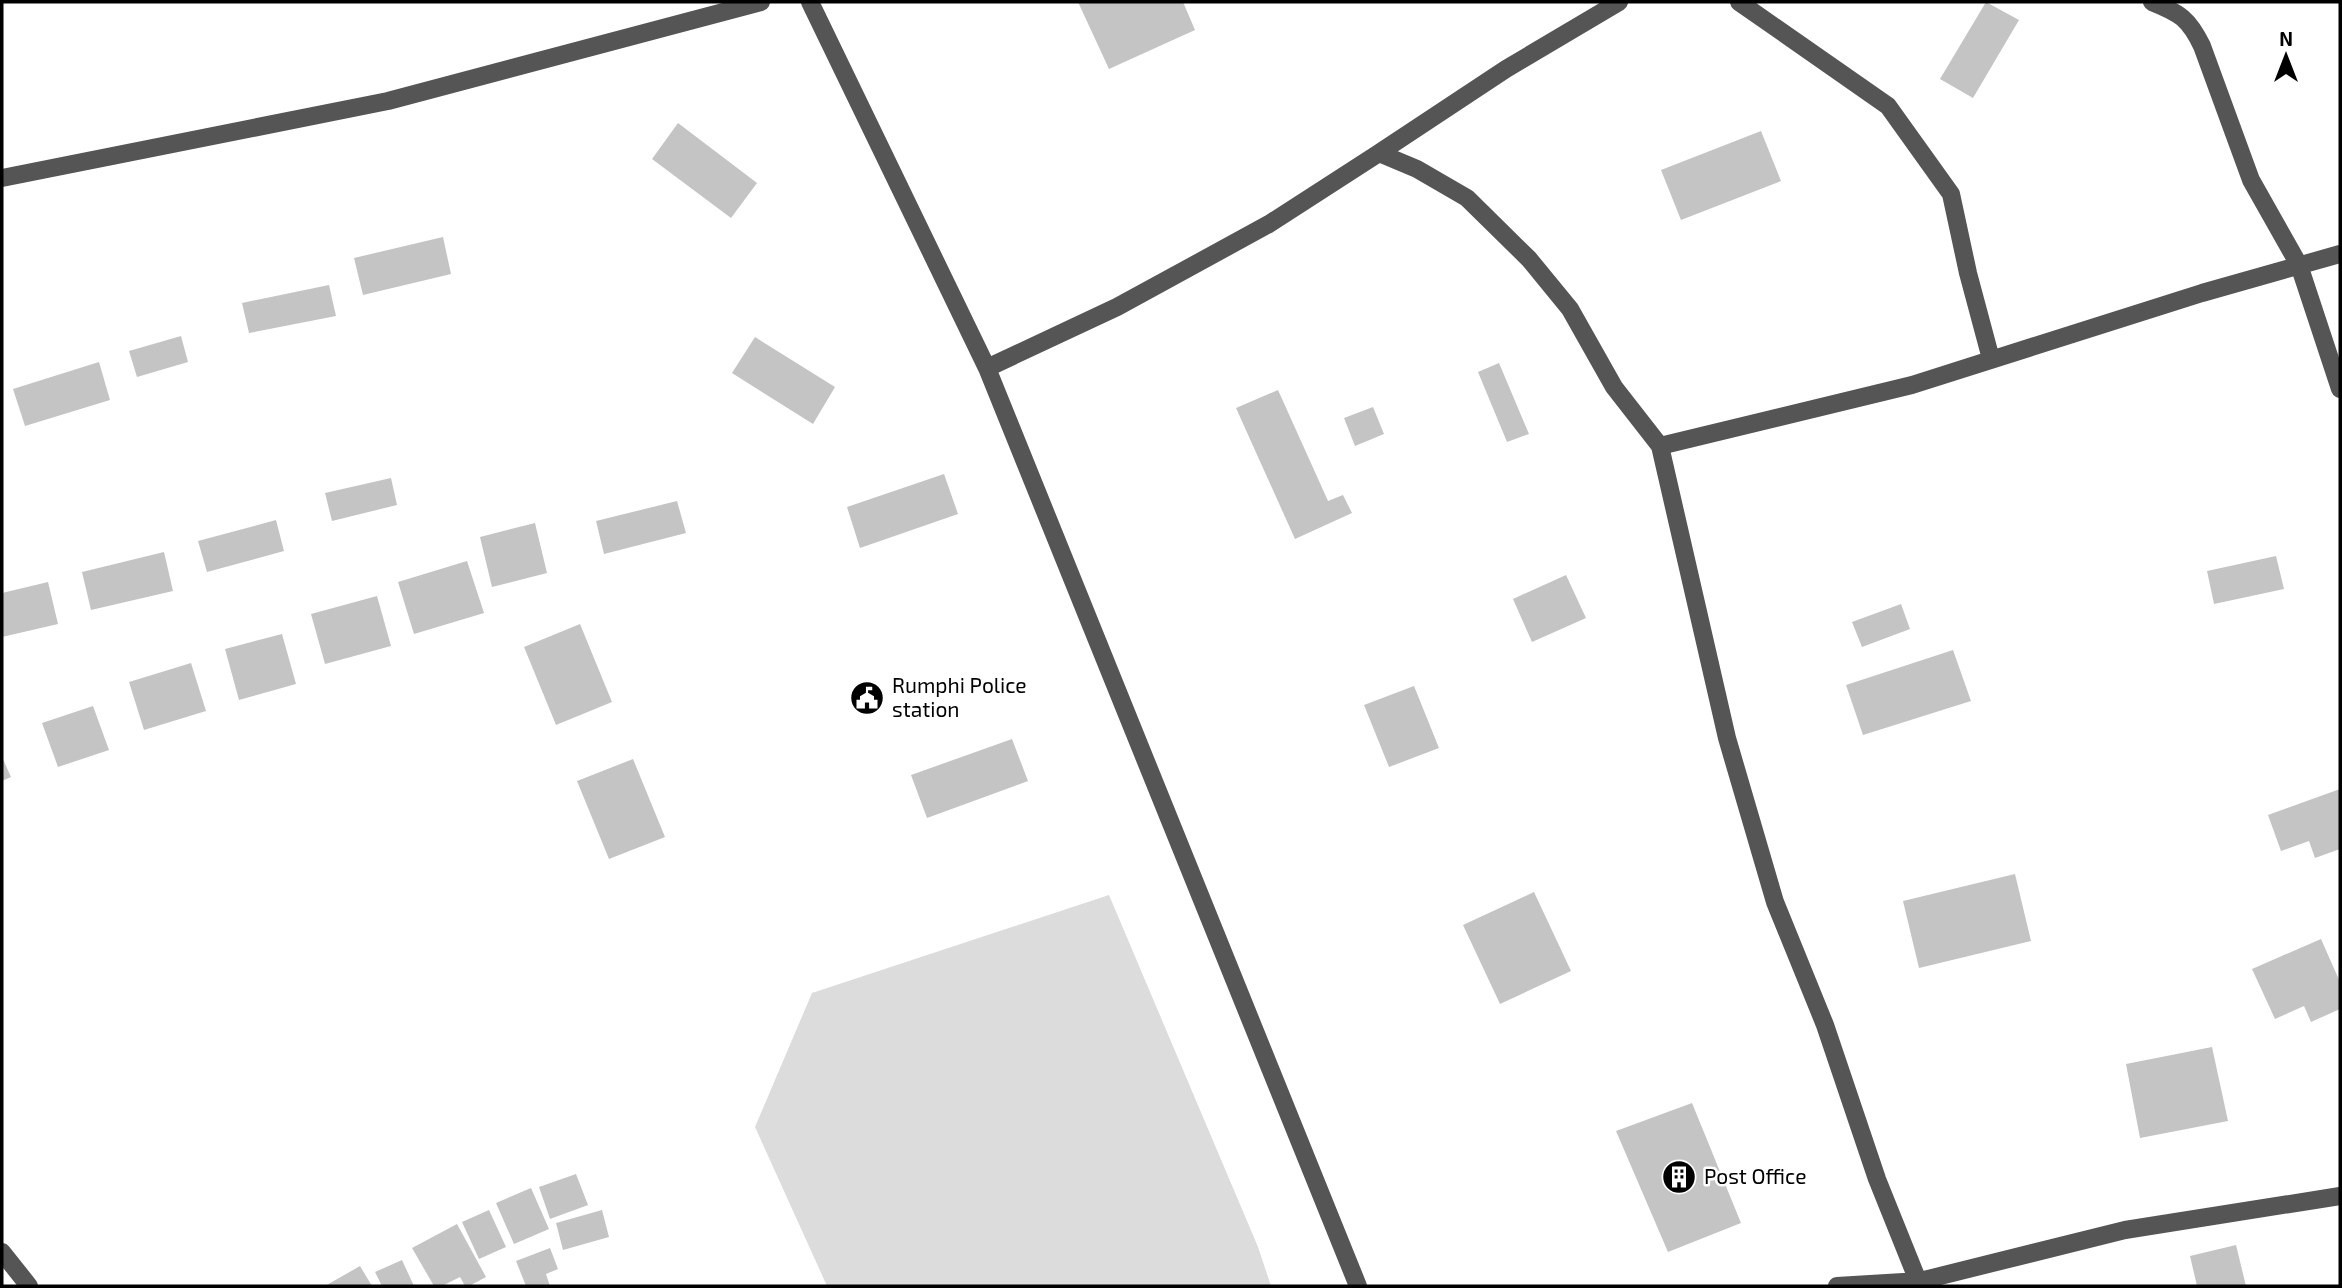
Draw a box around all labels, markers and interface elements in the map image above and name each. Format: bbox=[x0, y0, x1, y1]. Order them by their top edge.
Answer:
north arrow bbox=[2251, 21, 2321, 91]
text: N bbox=[2279, 27, 2293, 50]
place label: Rumphi Police station bbox=[892, 672, 1027, 721]
public building icon: Rumphi Police station bbox=[848, 679, 886, 717]
building icon: Post Office bbox=[1660, 1158, 1698, 1196]
place label: Post Office bbox=[1704, 1163, 1806, 1188]

